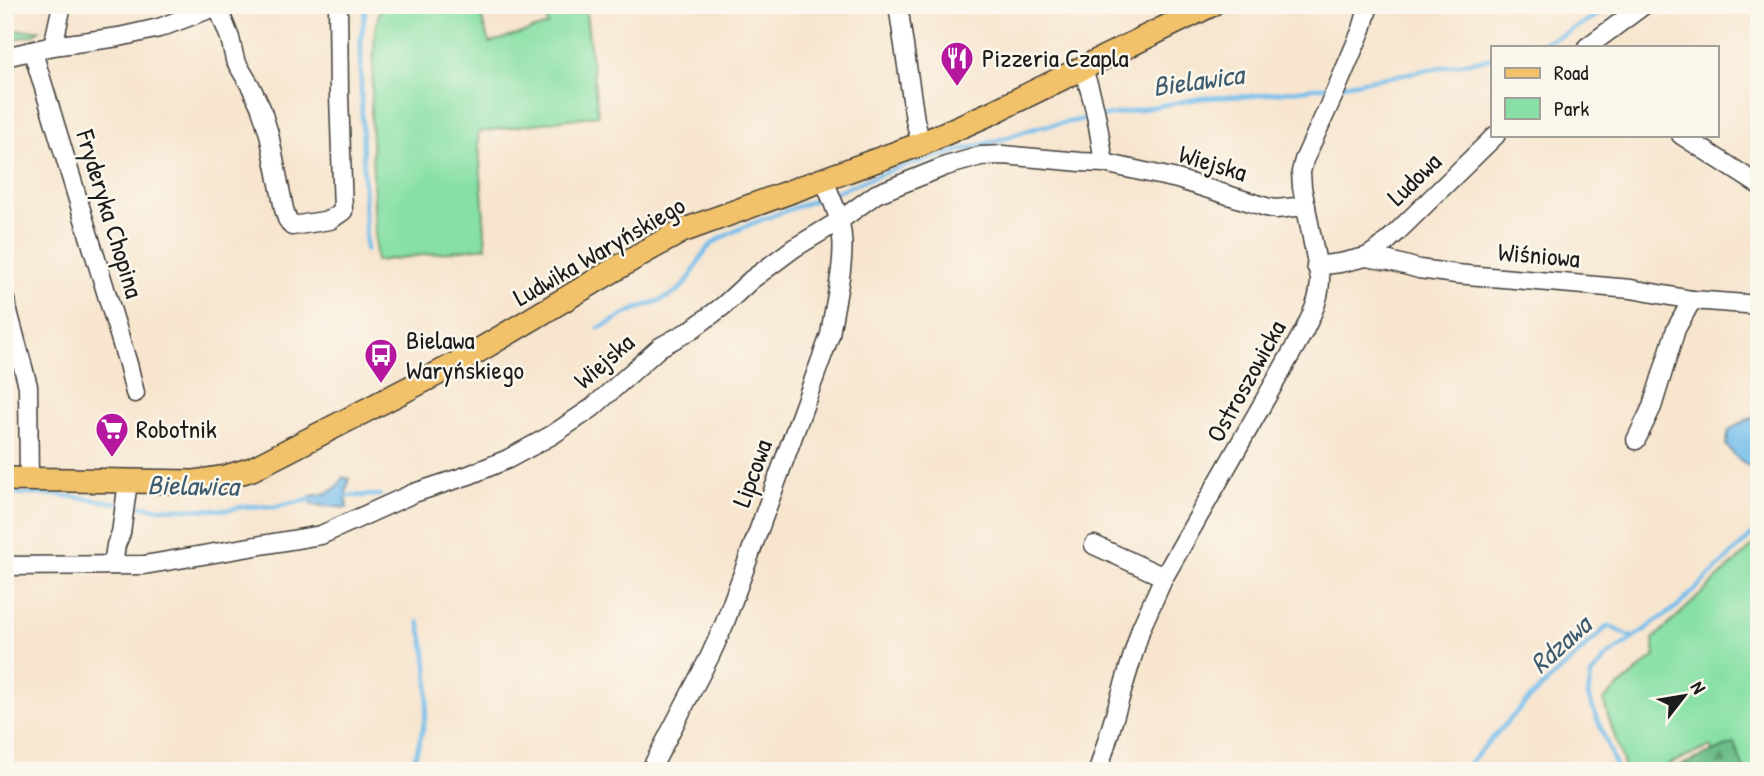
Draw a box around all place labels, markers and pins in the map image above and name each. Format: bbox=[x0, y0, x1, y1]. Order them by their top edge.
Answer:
restaurant icon: Pizzeria Czapla bbox=[938, 39, 976, 88]
place label: Pizzeria Czapla bbox=[982, 40, 1129, 75]
place label: Bielawa Waryńskiego bbox=[406, 322, 524, 387]
bus stop icon: Bielawa Waryńskiego bbox=[362, 336, 400, 385]
supermarket icon: Robotnik bbox=[93, 410, 131, 459]
place label: Robotnik bbox=[136, 411, 217, 446]

